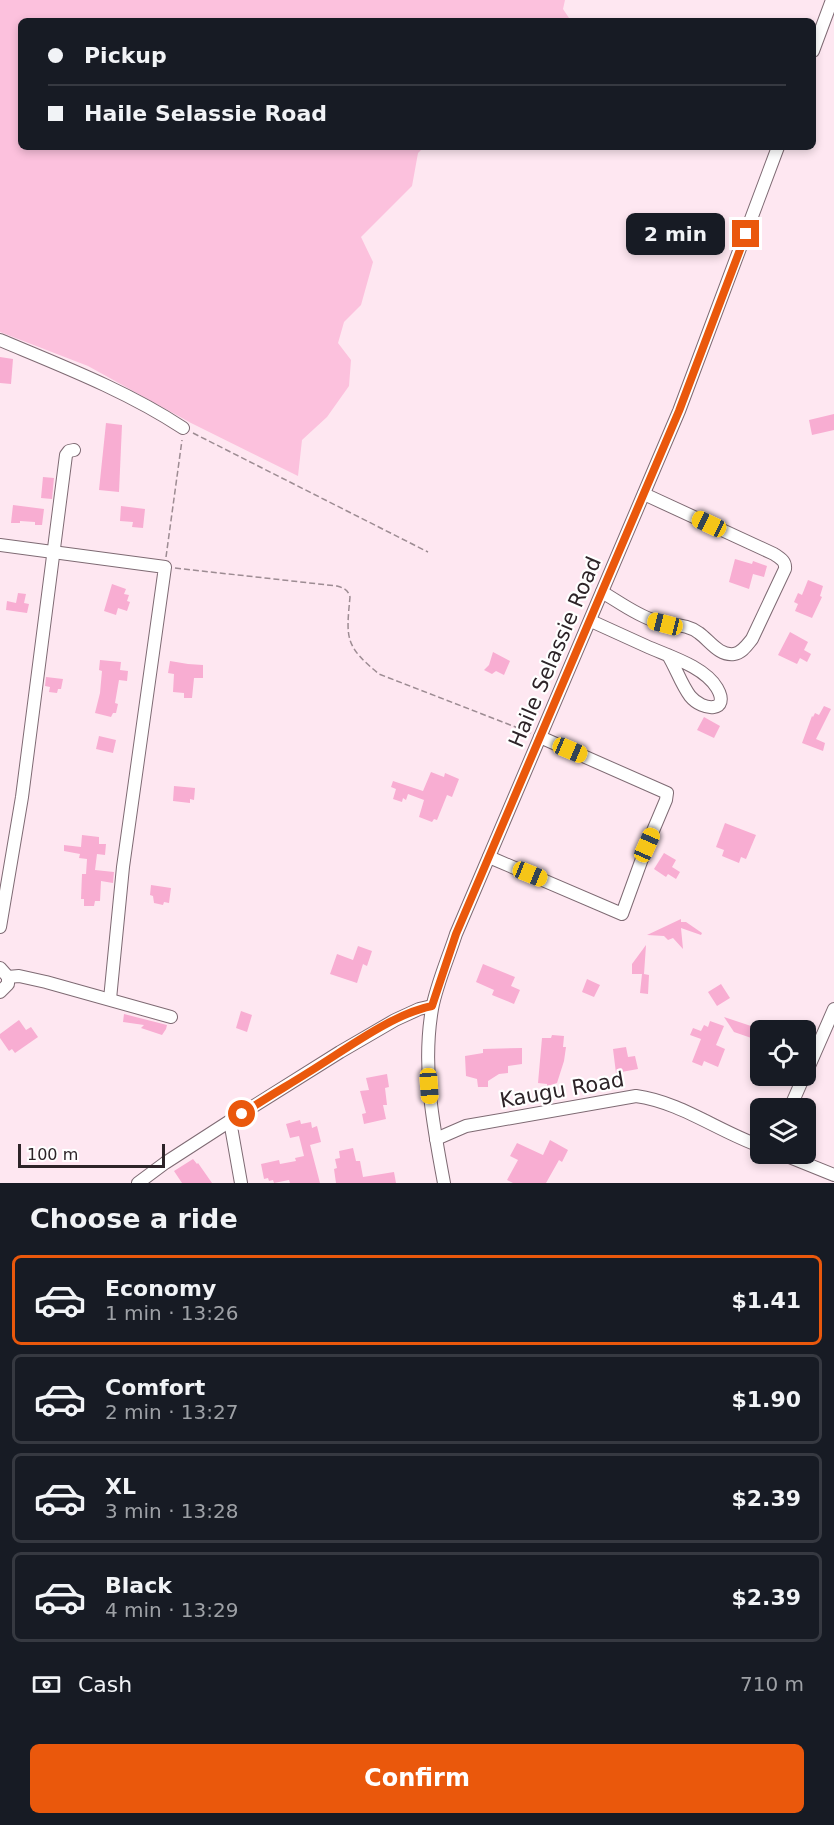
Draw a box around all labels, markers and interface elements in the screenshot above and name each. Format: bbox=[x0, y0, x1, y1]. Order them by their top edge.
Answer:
text: Pickup bbox=[84, 43, 167, 68]
text: Haile Selassie Road bbox=[84, 101, 327, 126]
callout: 2 min bbox=[626, 213, 725, 255]
route end bbox=[732, 220, 759, 247]
text: 2 min bbox=[644, 222, 707, 246]
car bbox=[689, 508, 729, 540]
street label: Haile Selassie Road bbox=[504, 553, 606, 751]
car bbox=[645, 611, 685, 637]
car bbox=[550, 735, 590, 765]
car bbox=[631, 825, 663, 865]
car bbox=[510, 859, 550, 889]
map controls bbox=[750, 1020, 816, 1164]
button: locate bbox=[750, 1020, 816, 1086]
car bbox=[419, 1067, 439, 1105]
street label: Kaugu Road bbox=[498, 1067, 626, 1113]
button: layers bbox=[750, 1098, 816, 1164]
route start bbox=[228, 1100, 255, 1127]
scale bar bbox=[18, 1141, 165, 1168]
text: 100 m bbox=[27, 1145, 78, 1164]
text: Choose a ride bbox=[30, 1203, 238, 1234]
icon: car bbox=[33, 1273, 87, 1327]
text: Economy bbox=[105, 1276, 216, 1301]
text: $1.41 bbox=[731, 1288, 801, 1313]
text: 1 min · 13:26 bbox=[105, 1301, 239, 1325]
icon: car bbox=[33, 1372, 87, 1426]
text: Comfort bbox=[105, 1375, 205, 1400]
text: $1.90 bbox=[731, 1387, 801, 1412]
text: 2 min · 13:27 bbox=[105, 1400, 239, 1424]
icon: car bbox=[33, 1471, 87, 1525]
text: XL bbox=[105, 1474, 136, 1499]
text: $2.39 bbox=[731, 1486, 801, 1511]
text: 3 min · 13:28 bbox=[105, 1499, 239, 1523]
icon: car bbox=[33, 1570, 87, 1624]
text: Black bbox=[105, 1573, 172, 1598]
text: $2.39 bbox=[731, 1585, 801, 1610]
text: 4 min · 13:29 bbox=[105, 1598, 239, 1622]
icon: cash bbox=[30, 1668, 63, 1701]
text: Cash bbox=[78, 1672, 132, 1697]
text: 710 m bbox=[740, 1672, 804, 1696]
button: Confirm bbox=[30, 1744, 804, 1813]

